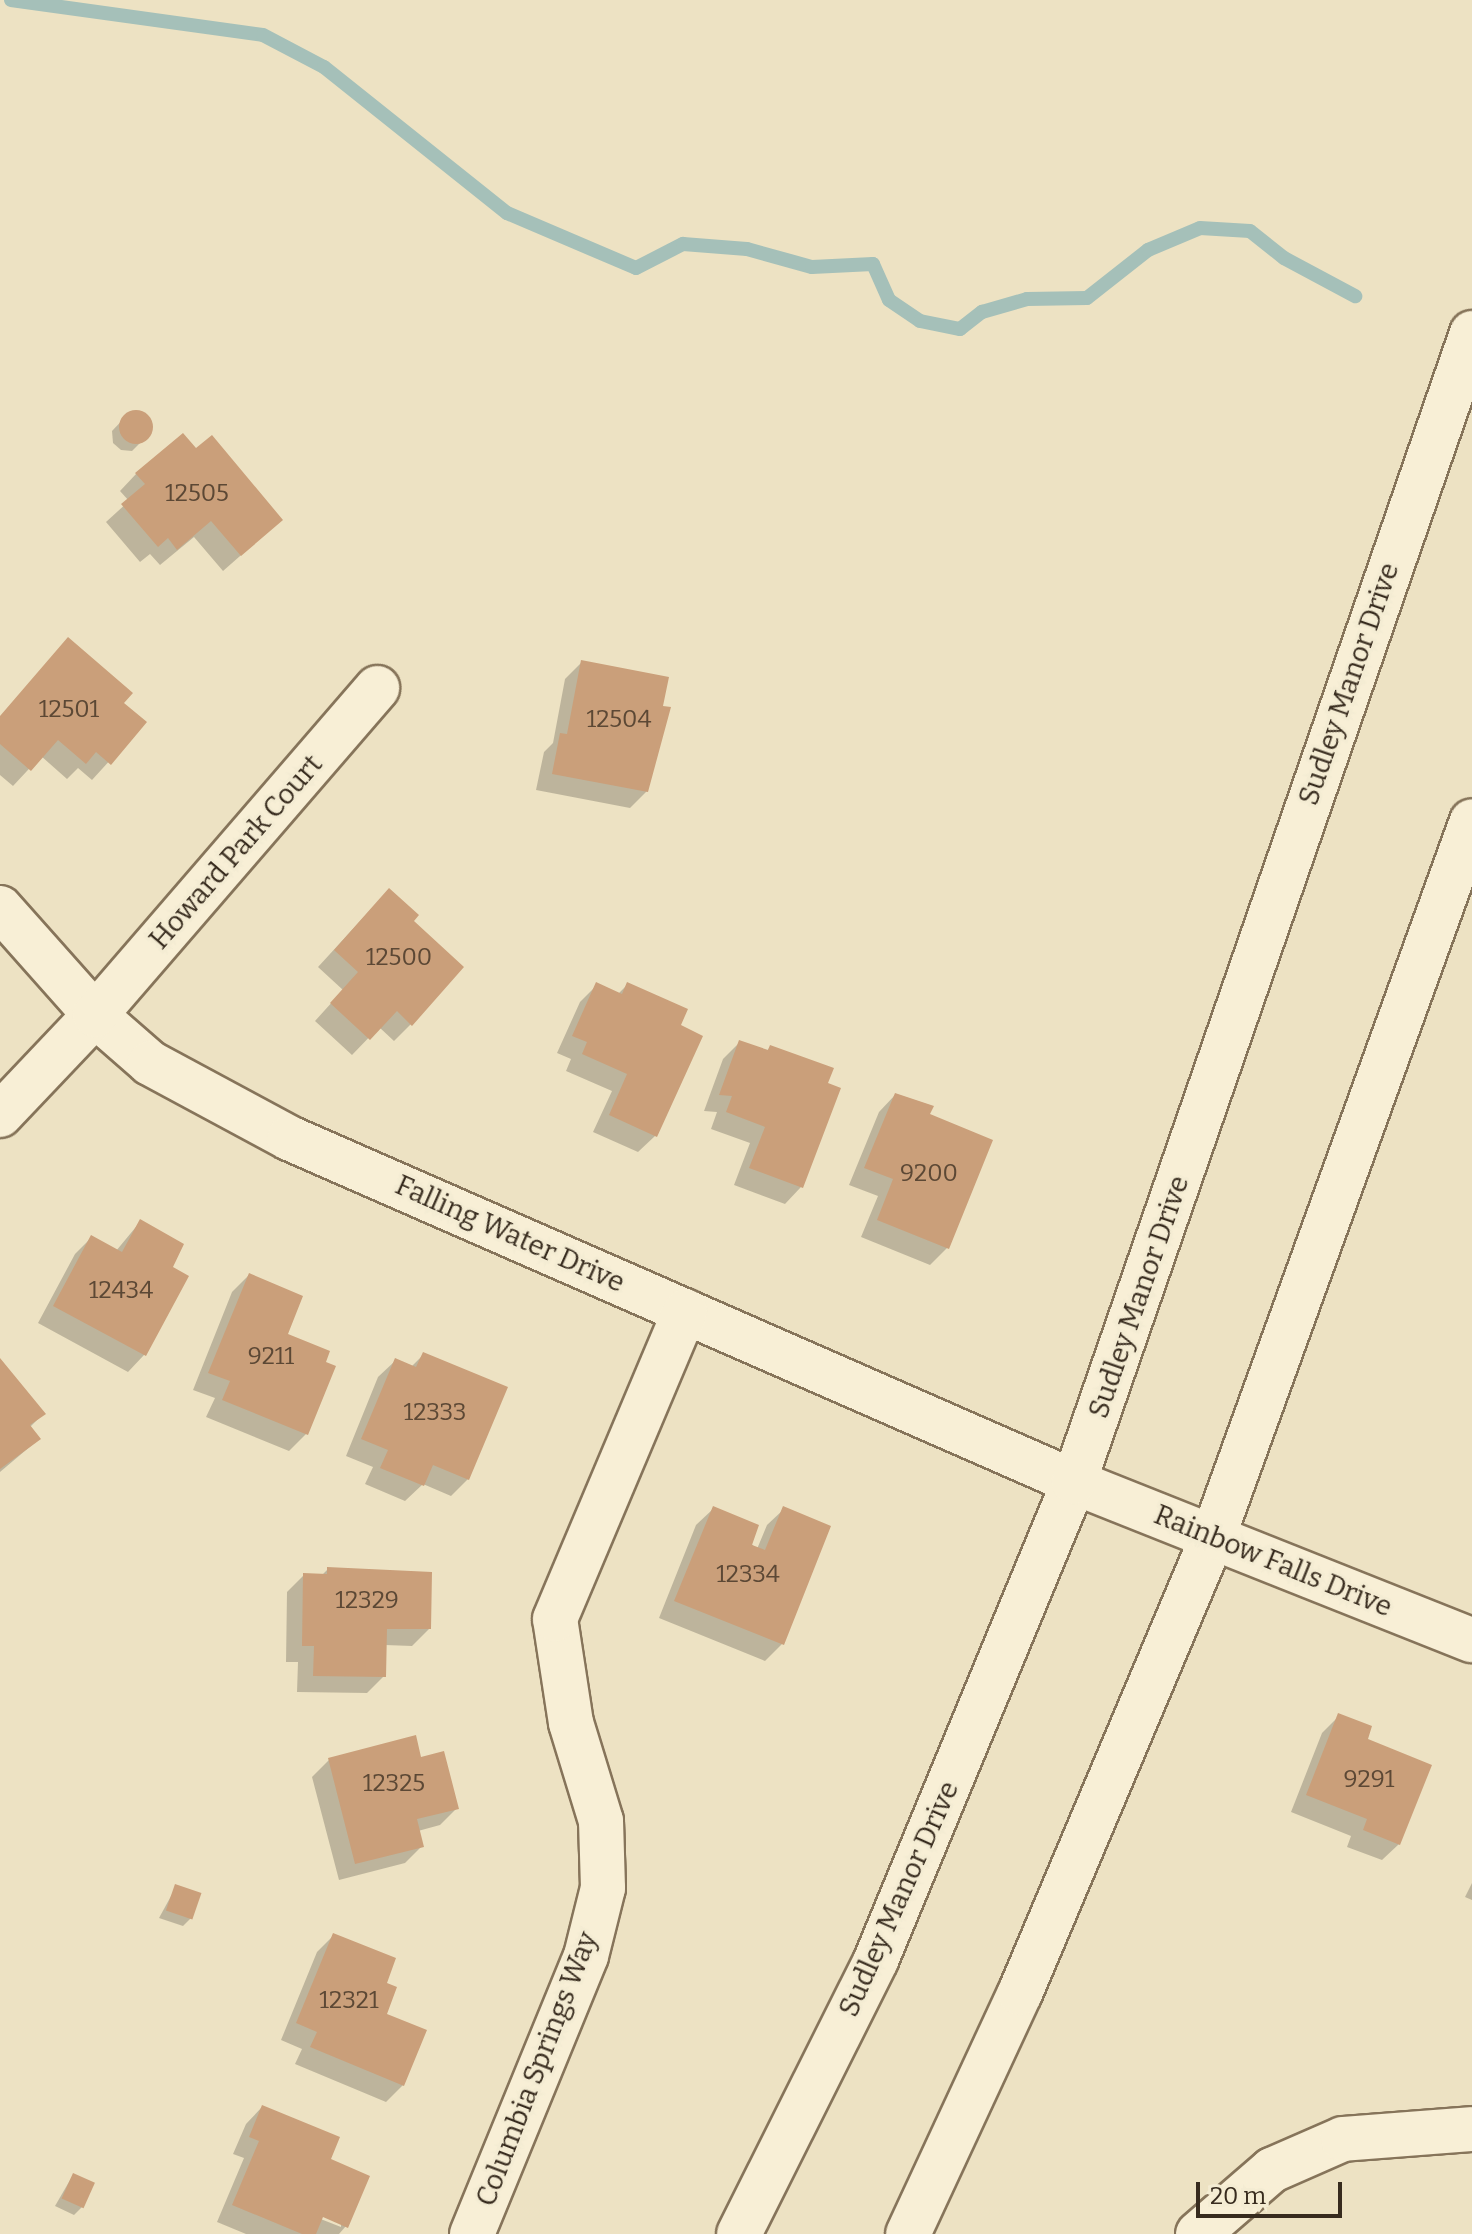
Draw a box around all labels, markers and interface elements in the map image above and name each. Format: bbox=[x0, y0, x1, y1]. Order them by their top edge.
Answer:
house number: 12505 bbox=[165, 480, 229, 508]
street label: Sudley Manor Drive bbox=[1292, 558, 1406, 810]
house number: 12501 bbox=[39, 696, 99, 724]
house number: 12504 bbox=[586, 706, 652, 734]
street label: Howard Park Court bbox=[143, 748, 329, 956]
house number: 12500 bbox=[366, 944, 432, 972]
house number: 9200 bbox=[900, 1160, 958, 1188]
street label: Falling Water Drive bbox=[390, 1168, 630, 1300]
street label: Sudley Manor Drive bbox=[1082, 1171, 1196, 1423]
house number: 12434 bbox=[89, 1277, 153, 1305]
house number: 9211 bbox=[248, 1343, 294, 1371]
house number: 12333 bbox=[404, 1399, 466, 1427]
street label: Rainbow Falls Drive bbox=[1149, 1498, 1397, 1624]
house number: 12334 bbox=[716, 1561, 780, 1589]
house number: 12329 bbox=[335, 1587, 399, 1615]
house number: 9291 bbox=[1344, 1766, 1394, 1794]
house number: 12325 bbox=[363, 1770, 425, 1798]
street label: Sudley Manor Drive bbox=[832, 1776, 966, 2022]
street label: Columbia Springs Way bbox=[469, 1927, 605, 2211]
house number: 12321 bbox=[319, 1987, 379, 2015]
scale bar bbox=[1200, 2166, 1346, 2216]
text: 20 m bbox=[1210, 2182, 1266, 2210]

